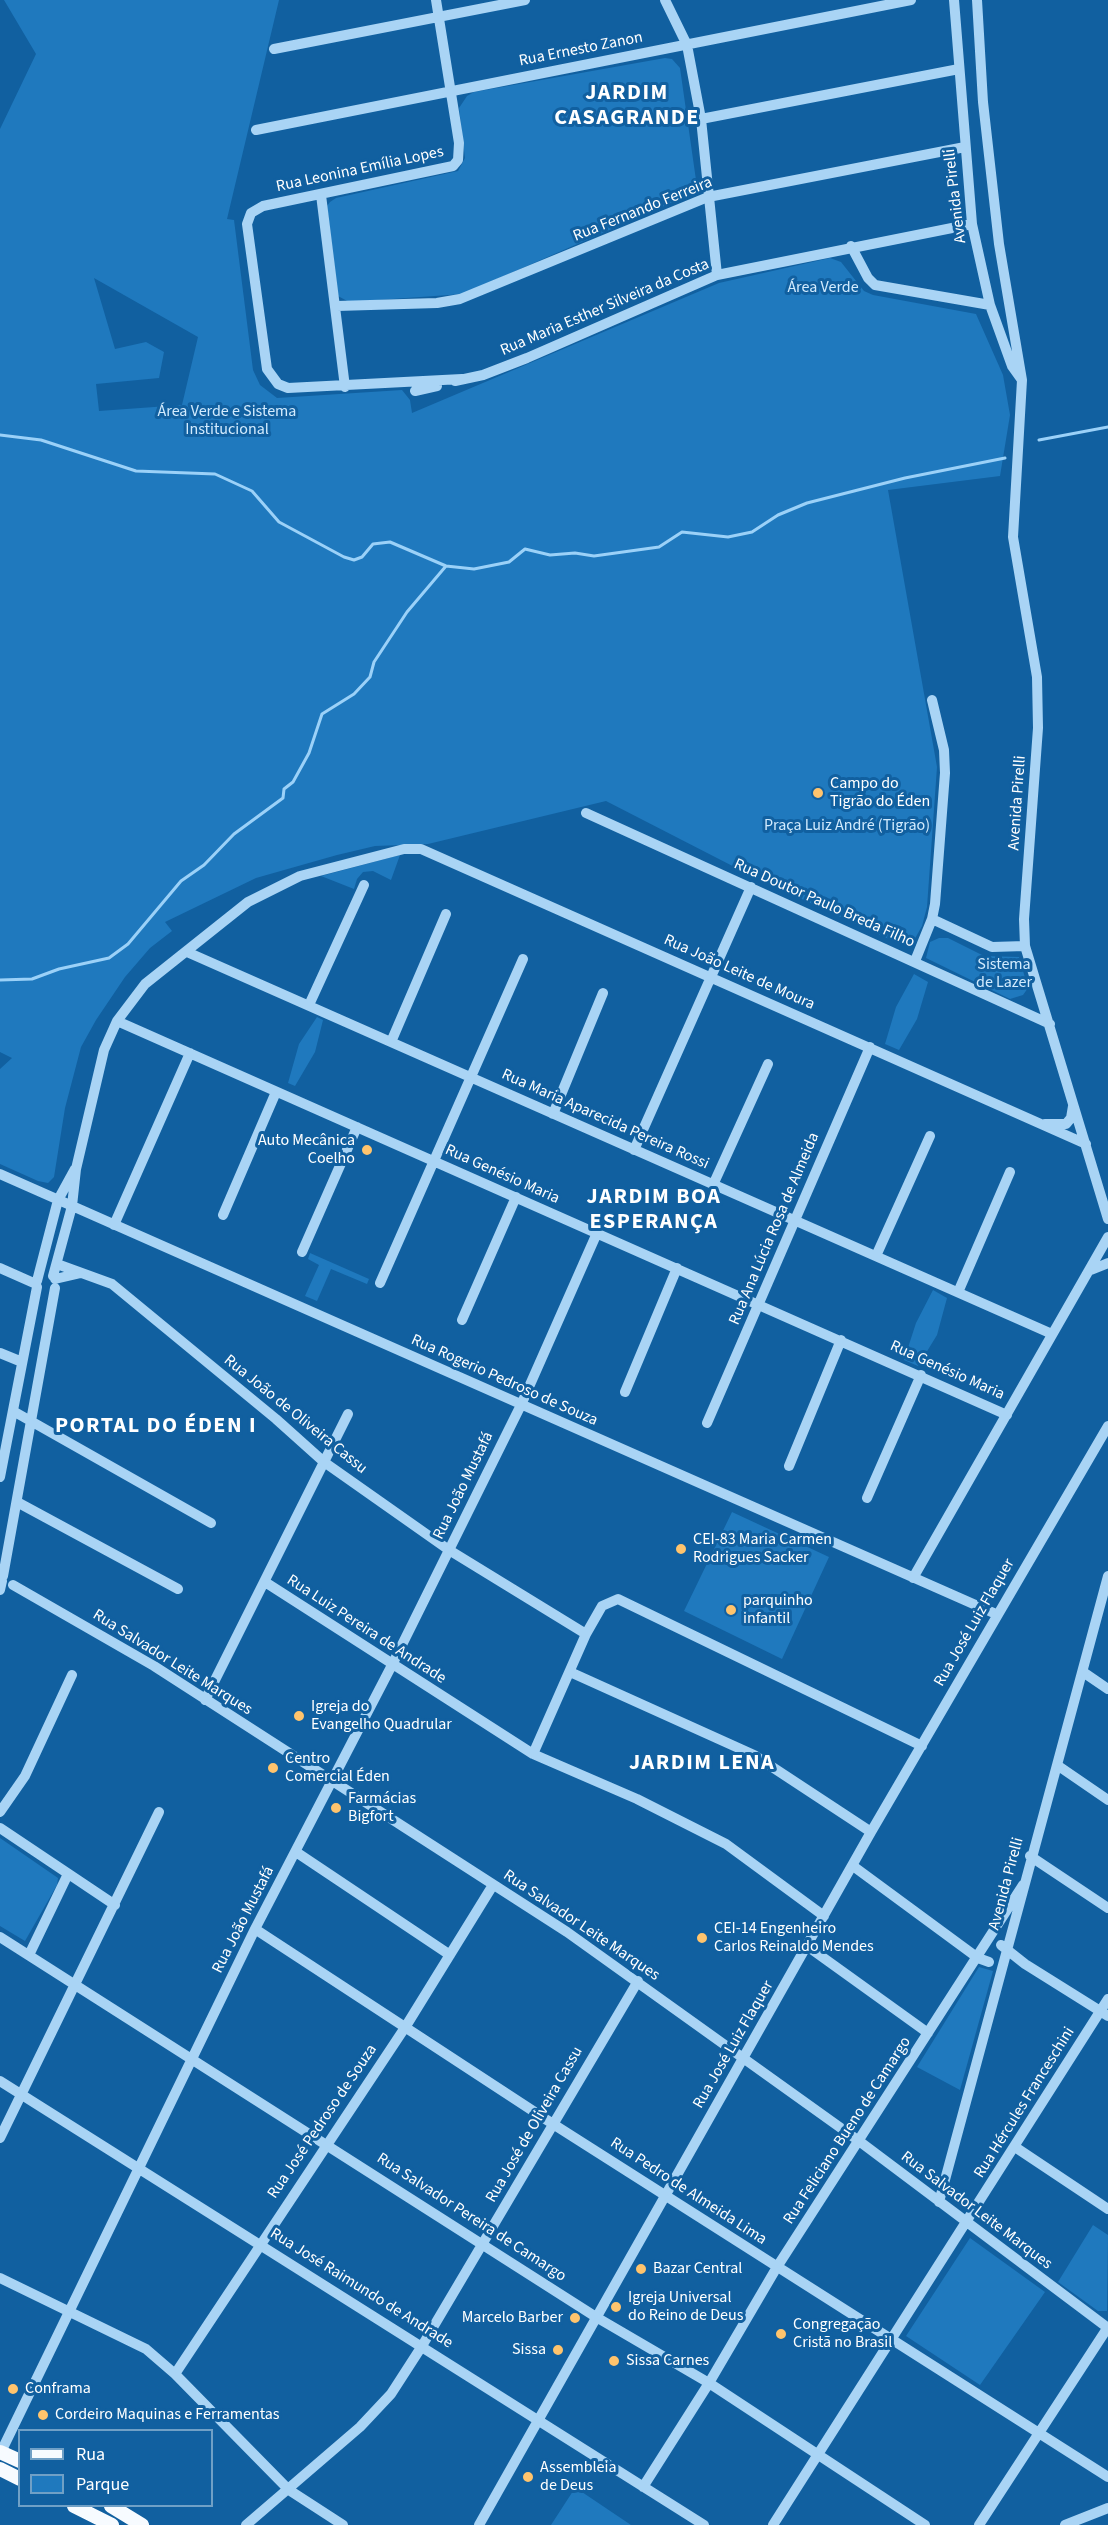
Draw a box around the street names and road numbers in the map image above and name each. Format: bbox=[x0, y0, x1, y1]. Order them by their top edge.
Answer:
street label: Rua Ernesto Zanon bbox=[517, 29, 645, 71]
street label: Rua Leonina Emília Lopes bbox=[275, 143, 445, 197]
street label: Avenida Pirelli bbox=[941, 148, 971, 244]
street label: Rua Fernando Ferreira bbox=[571, 173, 715, 247]
street label: Rua Maria Esther Silveira da Costa bbox=[498, 255, 712, 361]
street label: Avenida Pirelli bbox=[1005, 755, 1031, 851]
street label: Rua Doutor Paulo Breda Filho bbox=[730, 855, 918, 953]
street label: Rua João Leite de Moura bbox=[661, 931, 817, 1015]
street label: Rua Maria Aparecida Pereira Rossi bbox=[498, 1065, 712, 1175]
street label: Rua Ana Lúcia Rosa de Almeida bbox=[726, 1130, 824, 1328]
street label: Rua Genésio Maria bbox=[442, 1141, 562, 1209]
street label: Rua Rogerio Pedroso de Souza bbox=[408, 1331, 600, 1431]
street label: Rua Genésio Maria bbox=[887, 1337, 1007, 1405]
street label: Rua João de Oliveira Cassu bbox=[219, 1351, 371, 1479]
street label: Rua João Mustafá bbox=[430, 1429, 498, 1543]
street label: Rua José Luiz Flaquer bbox=[931, 1556, 1019, 1690]
street label: Rua Luiz Pereira de Andrade bbox=[283, 1571, 449, 1689]
street label: Rua Salvador Leite Marques bbox=[89, 1606, 255, 1720]
street label: Avenida Pirelli bbox=[985, 1836, 1029, 1932]
street label: Rua João Mustafá bbox=[209, 1863, 279, 1977]
street label: Rua Salvador Leite Marques bbox=[499, 1866, 663, 1986]
street label: Rua José Luiz Flaquer bbox=[690, 1978, 778, 2112]
street label: Rua Hércules Franceschini bbox=[971, 2024, 1079, 2182]
street label: Rua Feliciano Bueno de Camargo bbox=[780, 2034, 916, 2228]
street label: Rua José Pedroso de Souza bbox=[264, 2041, 382, 2203]
street label: Rua José de Oliveira Cassu bbox=[482, 2044, 588, 2206]
street label: Rua Pedro de Almeida Lima bbox=[606, 2134, 770, 2250]
street label: Rua Salvador Leite Marques bbox=[897, 2148, 1055, 2274]
street label: Rua Salvador Pereira de Camargo bbox=[373, 2149, 569, 2287]
street label: Rua José Raimundo de Andrade bbox=[266, 2225, 456, 2353]

